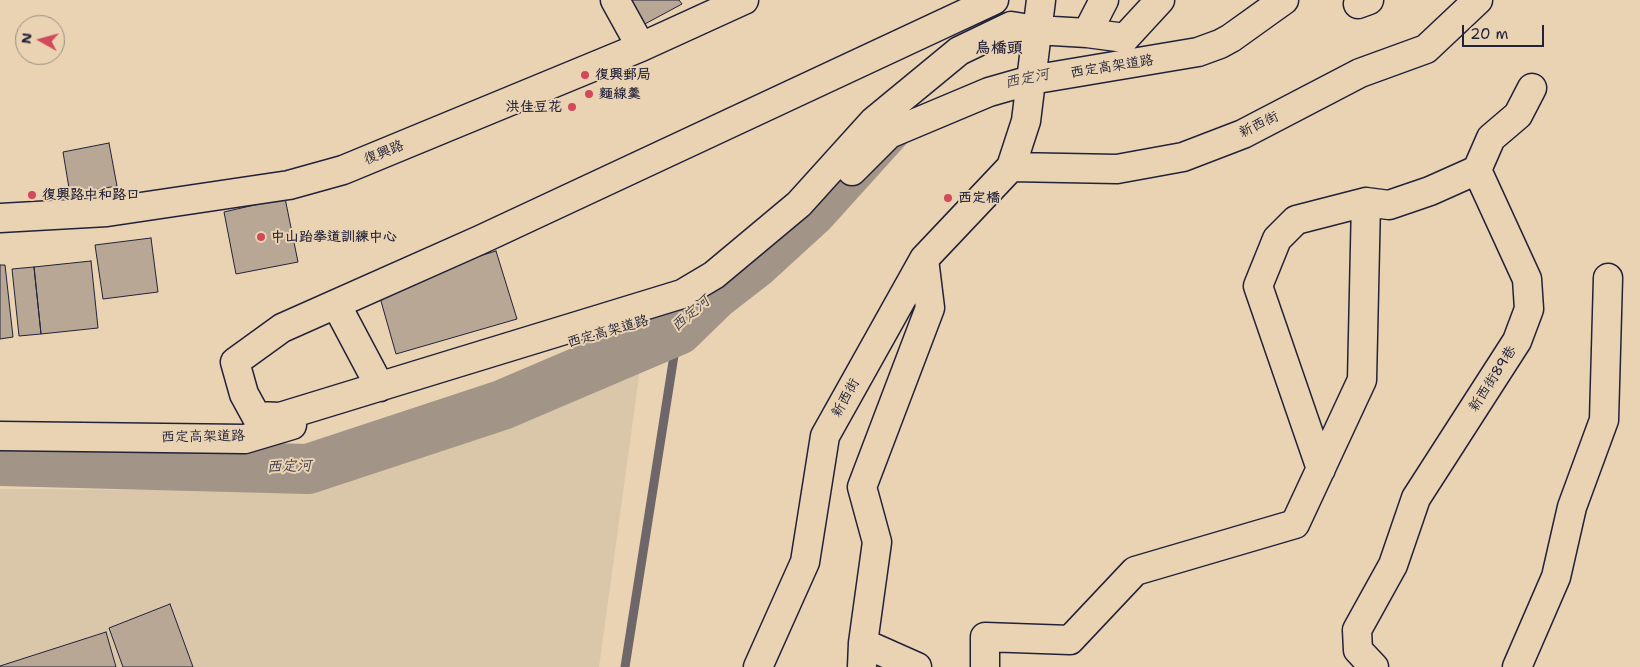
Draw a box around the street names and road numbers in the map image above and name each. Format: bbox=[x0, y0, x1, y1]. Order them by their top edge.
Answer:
street label: 西定高架道路 bbox=[1069, 52, 1155, 82]
street label: 新西街 bbox=[1236, 108, 1282, 142]
street label: 復興路 bbox=[361, 137, 407, 169]
street label: 西定高架道路 bbox=[565, 312, 651, 352]
street label: 新西街89巷 bbox=[1466, 343, 1520, 415]
street label: 新西街 bbox=[828, 376, 864, 420]
street label: 西定高架道路 bbox=[161, 428, 245, 446]

